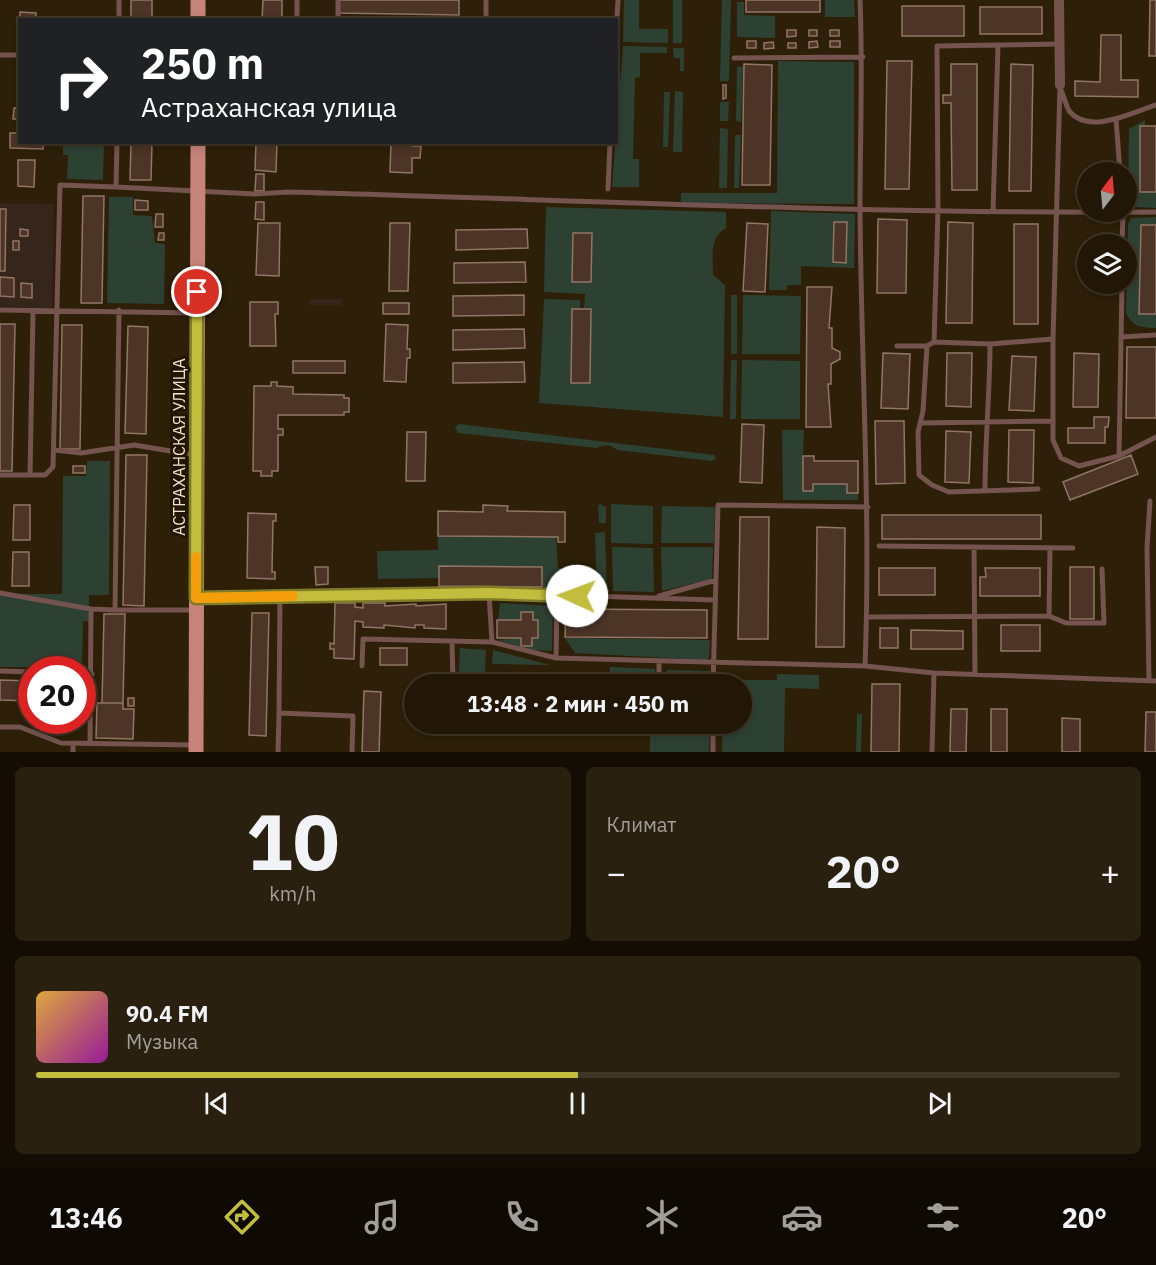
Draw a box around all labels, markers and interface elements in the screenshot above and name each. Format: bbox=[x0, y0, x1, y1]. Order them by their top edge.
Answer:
text: 250 m bbox=[141, 36, 264, 91]
icon: right bbox=[42, 42, 120, 120]
text: Астраханская улица bbox=[141, 89, 397, 124]
north arrow bbox=[1077, 162, 1137, 222]
map controls bbox=[1077, 162, 1137, 294]
button: layers bbox=[1077, 234, 1137, 294]
pin bbox=[171, 266, 222, 317]
icon: arrive bbox=[180, 275, 213, 308]
street label: АСТРАХАНСКАЯ УЛИЦА bbox=[169, 358, 189, 536]
position arrow bbox=[545, 564, 609, 628]
speed limit sign: 20 bbox=[18, 656, 96, 734]
text: 13:48 · 2 мин · 450 m bbox=[467, 689, 689, 718]
text: 10 bbox=[246, 790, 340, 891]
text: Климат bbox=[607, 811, 677, 838]
text: 20° bbox=[826, 842, 901, 900]
text: − bbox=[607, 851, 626, 894]
text: + bbox=[1100, 851, 1120, 894]
text: km/h bbox=[269, 880, 316, 907]
text: 90.4 FM bbox=[126, 999, 209, 1028]
text: Музыка bbox=[126, 1028, 198, 1055]
icon: previous bbox=[200, 1087, 233, 1120]
icon: pause bbox=[561, 1087, 594, 1120]
icon: next bbox=[923, 1087, 956, 1120]
icon: directions bbox=[221, 1196, 263, 1238]
icon: music bbox=[361, 1196, 403, 1238]
icon: phone bbox=[501, 1196, 543, 1238]
icon: climate bbox=[641, 1196, 683, 1238]
icon: car bbox=[781, 1196, 823, 1238]
icon: filters bbox=[922, 1196, 964, 1238]
text: 13:46 bbox=[49, 1200, 123, 1235]
text: 20° bbox=[1062, 1200, 1107, 1235]

